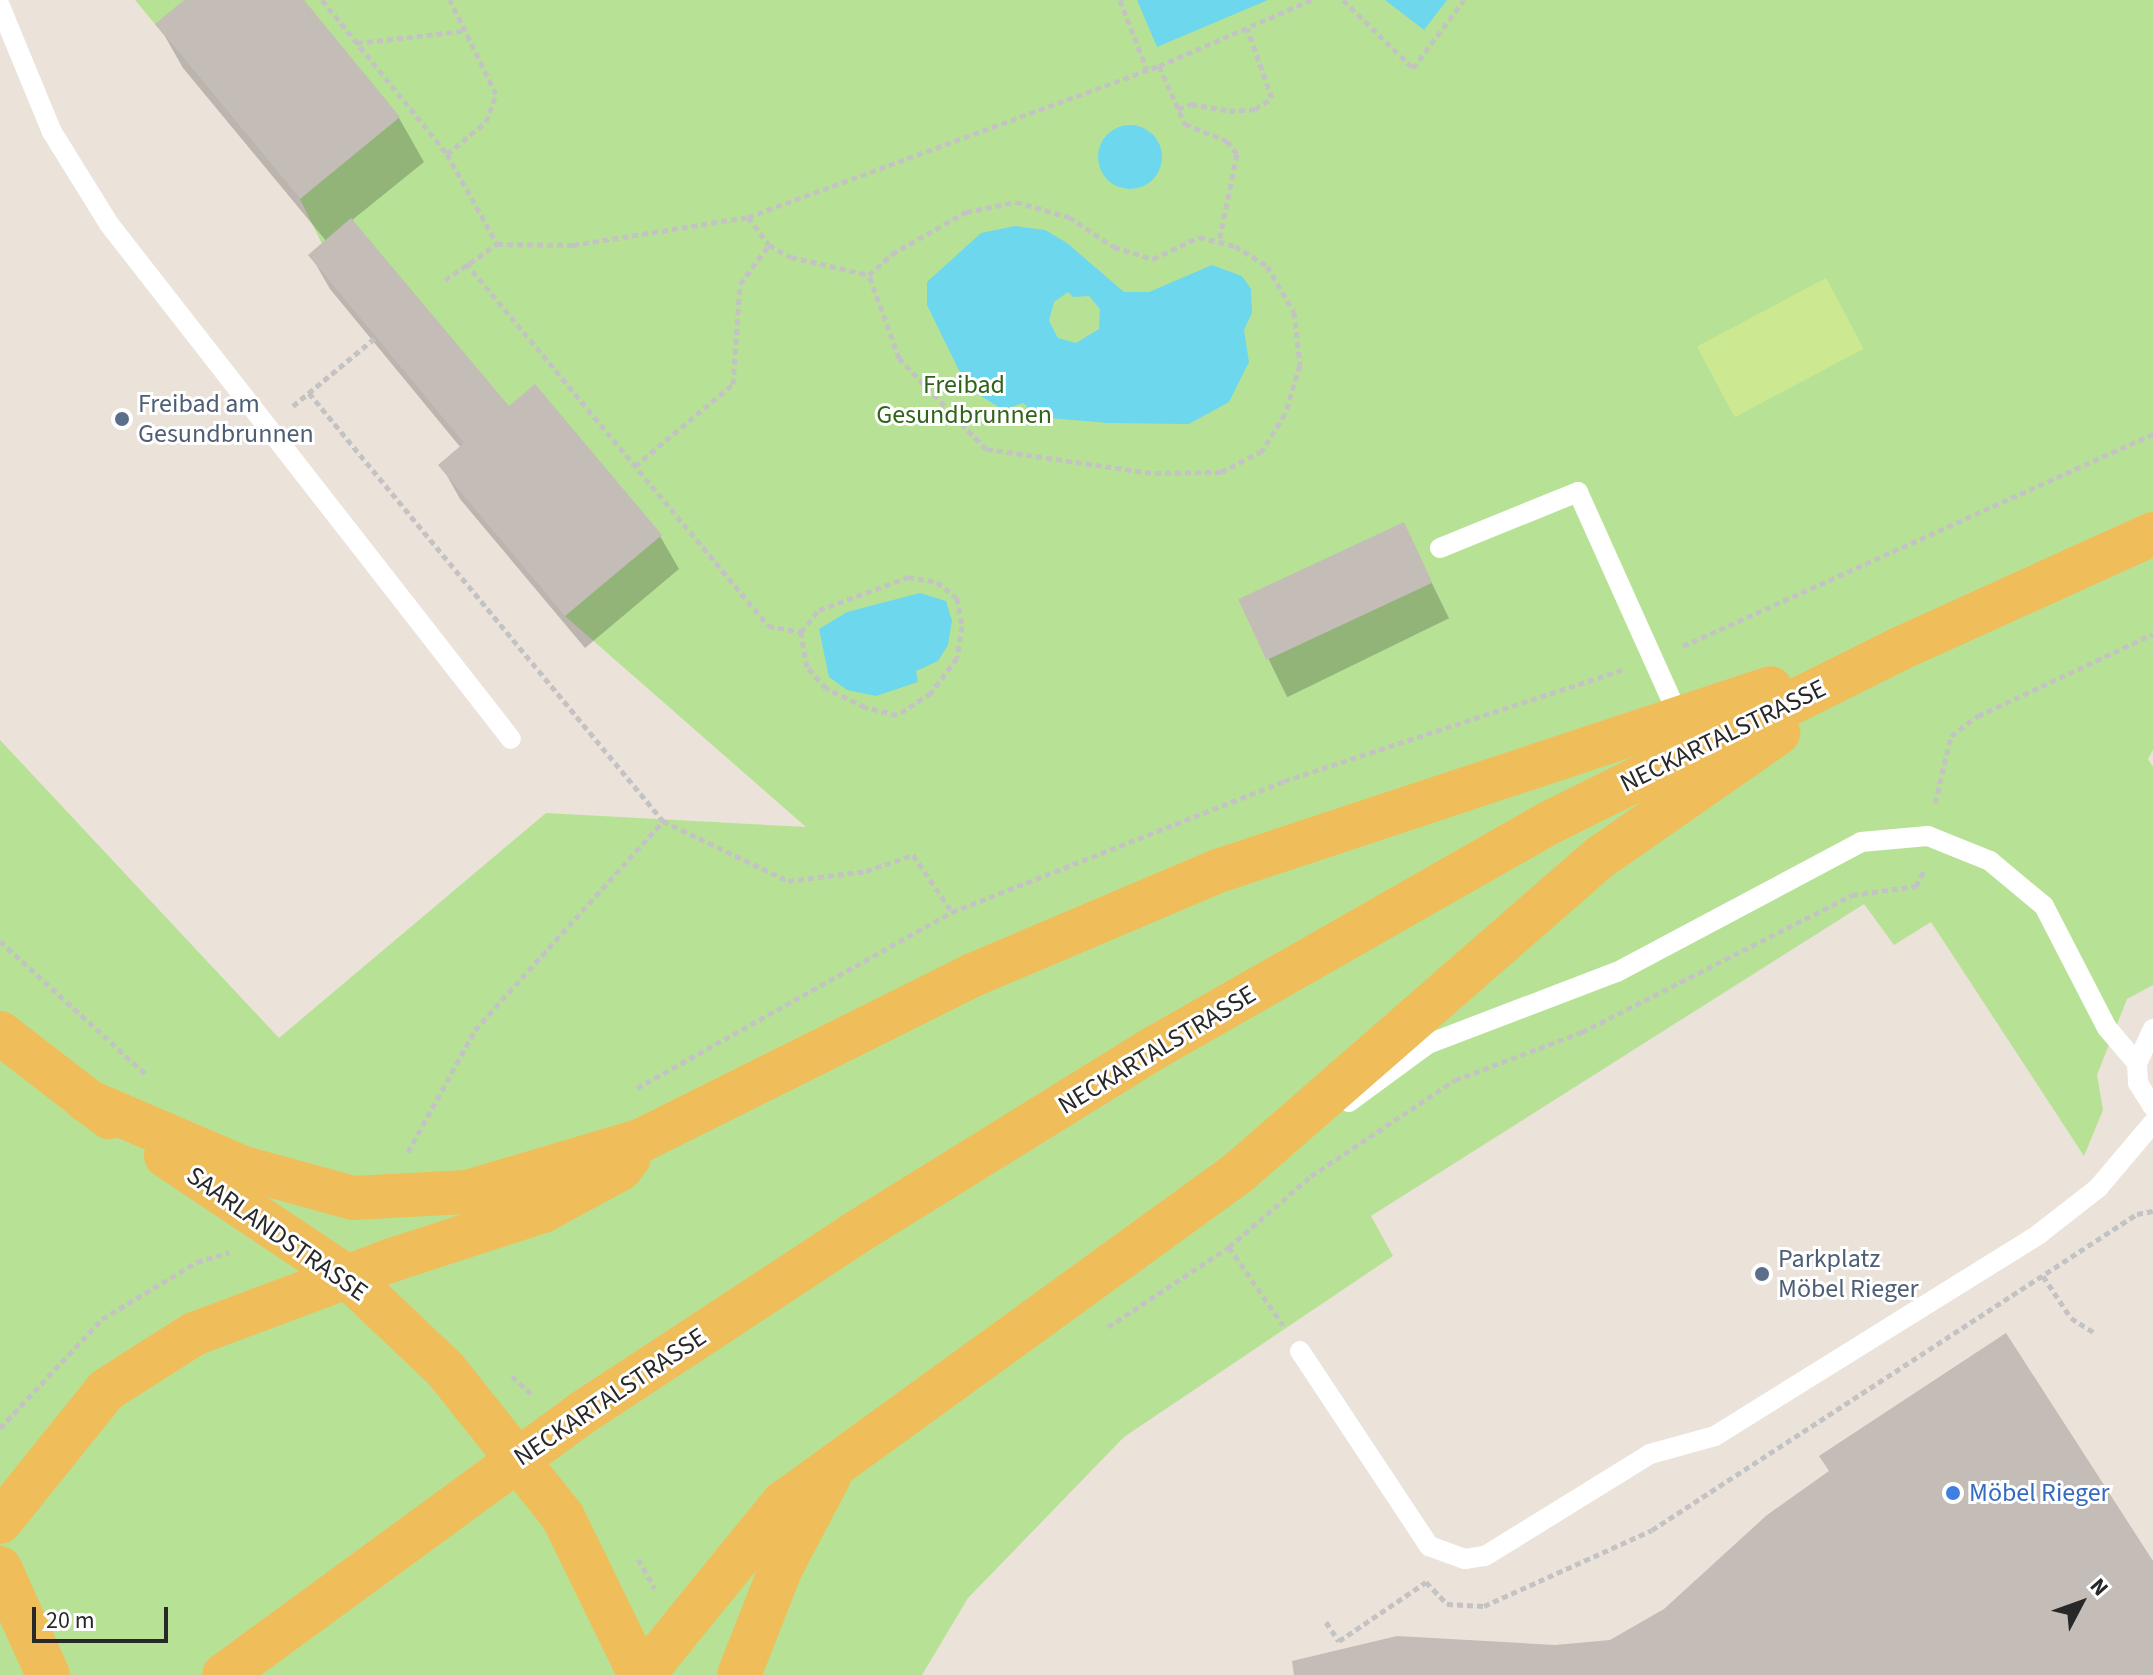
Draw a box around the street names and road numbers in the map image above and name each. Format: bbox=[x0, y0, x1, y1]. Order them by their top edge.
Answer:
street label: NECKARTALSTRASSE bbox=[1615, 673, 1831, 799]
street label: NECKARTALSTRASSE bbox=[1053, 979, 1261, 1121]
street label: SAARLANDSTRASSE bbox=[181, 1160, 373, 1308]
street label: NECKARTALSTRASSE bbox=[508, 1321, 712, 1473]

